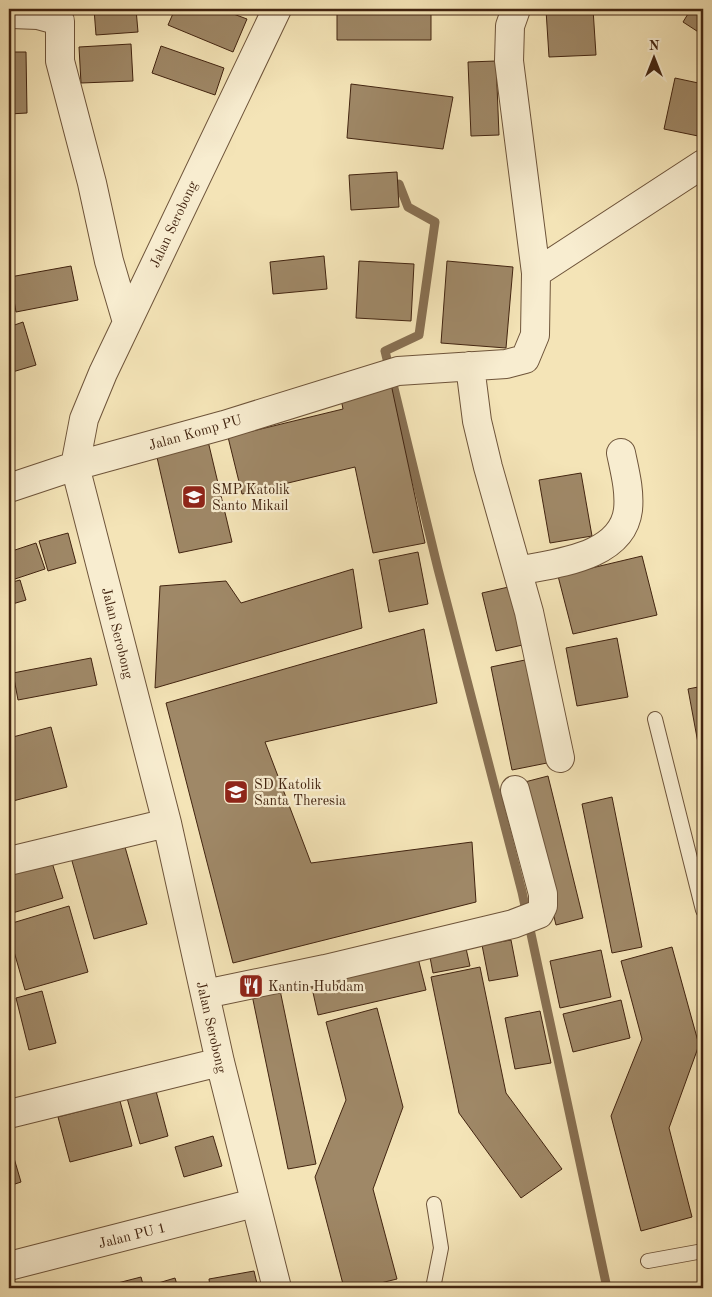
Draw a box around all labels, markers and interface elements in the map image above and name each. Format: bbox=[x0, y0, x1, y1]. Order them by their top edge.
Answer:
north arrow bbox=[630, 32, 680, 82]
text: N bbox=[649, 39, 660, 53]
street label: Jalan Serobong bbox=[148, 179, 200, 270]
street label: Jalan Komp PU bbox=[147, 413, 244, 453]
place label: SMP Katolik Santo Mikail bbox=[212, 483, 290, 513]
school or university icon: SMP Katolik Santo Mikail bbox=[181, 484, 207, 510]
street label: Jalan Serobong bbox=[99, 586, 135, 681]
place label: SD Katolik Santa Theresia bbox=[254, 778, 346, 808]
school or university icon: SD Katolik Santa Theresia bbox=[223, 779, 249, 805]
restaurant icon: Kantin Hubdam bbox=[238, 973, 264, 999]
street label: Jalan Serobong bbox=[194, 980, 228, 1075]
place label: Kantin Hubdam bbox=[268, 980, 364, 994]
street label: Jalan PU 1 bbox=[97, 1221, 167, 1251]

